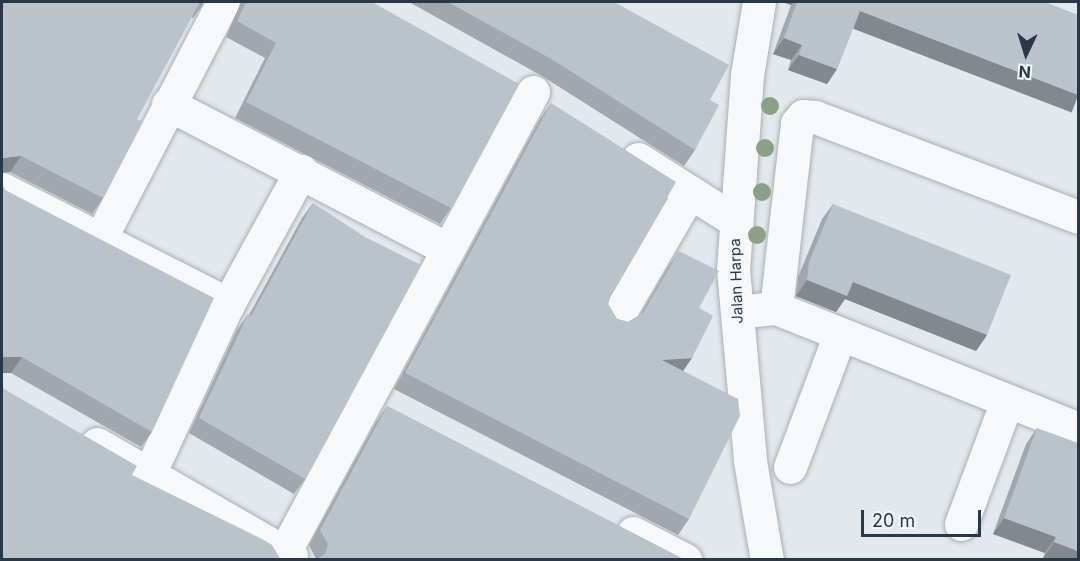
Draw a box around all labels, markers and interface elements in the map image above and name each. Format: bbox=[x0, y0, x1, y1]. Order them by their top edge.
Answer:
north arrow bbox=[996, 24, 1056, 84]
text: N bbox=[1018, 62, 1032, 82]
street label: Jalan Harpa bbox=[726, 238, 746, 324]
scale bar bbox=[864, 498, 984, 536]
text: 20 m bbox=[872, 510, 915, 531]

